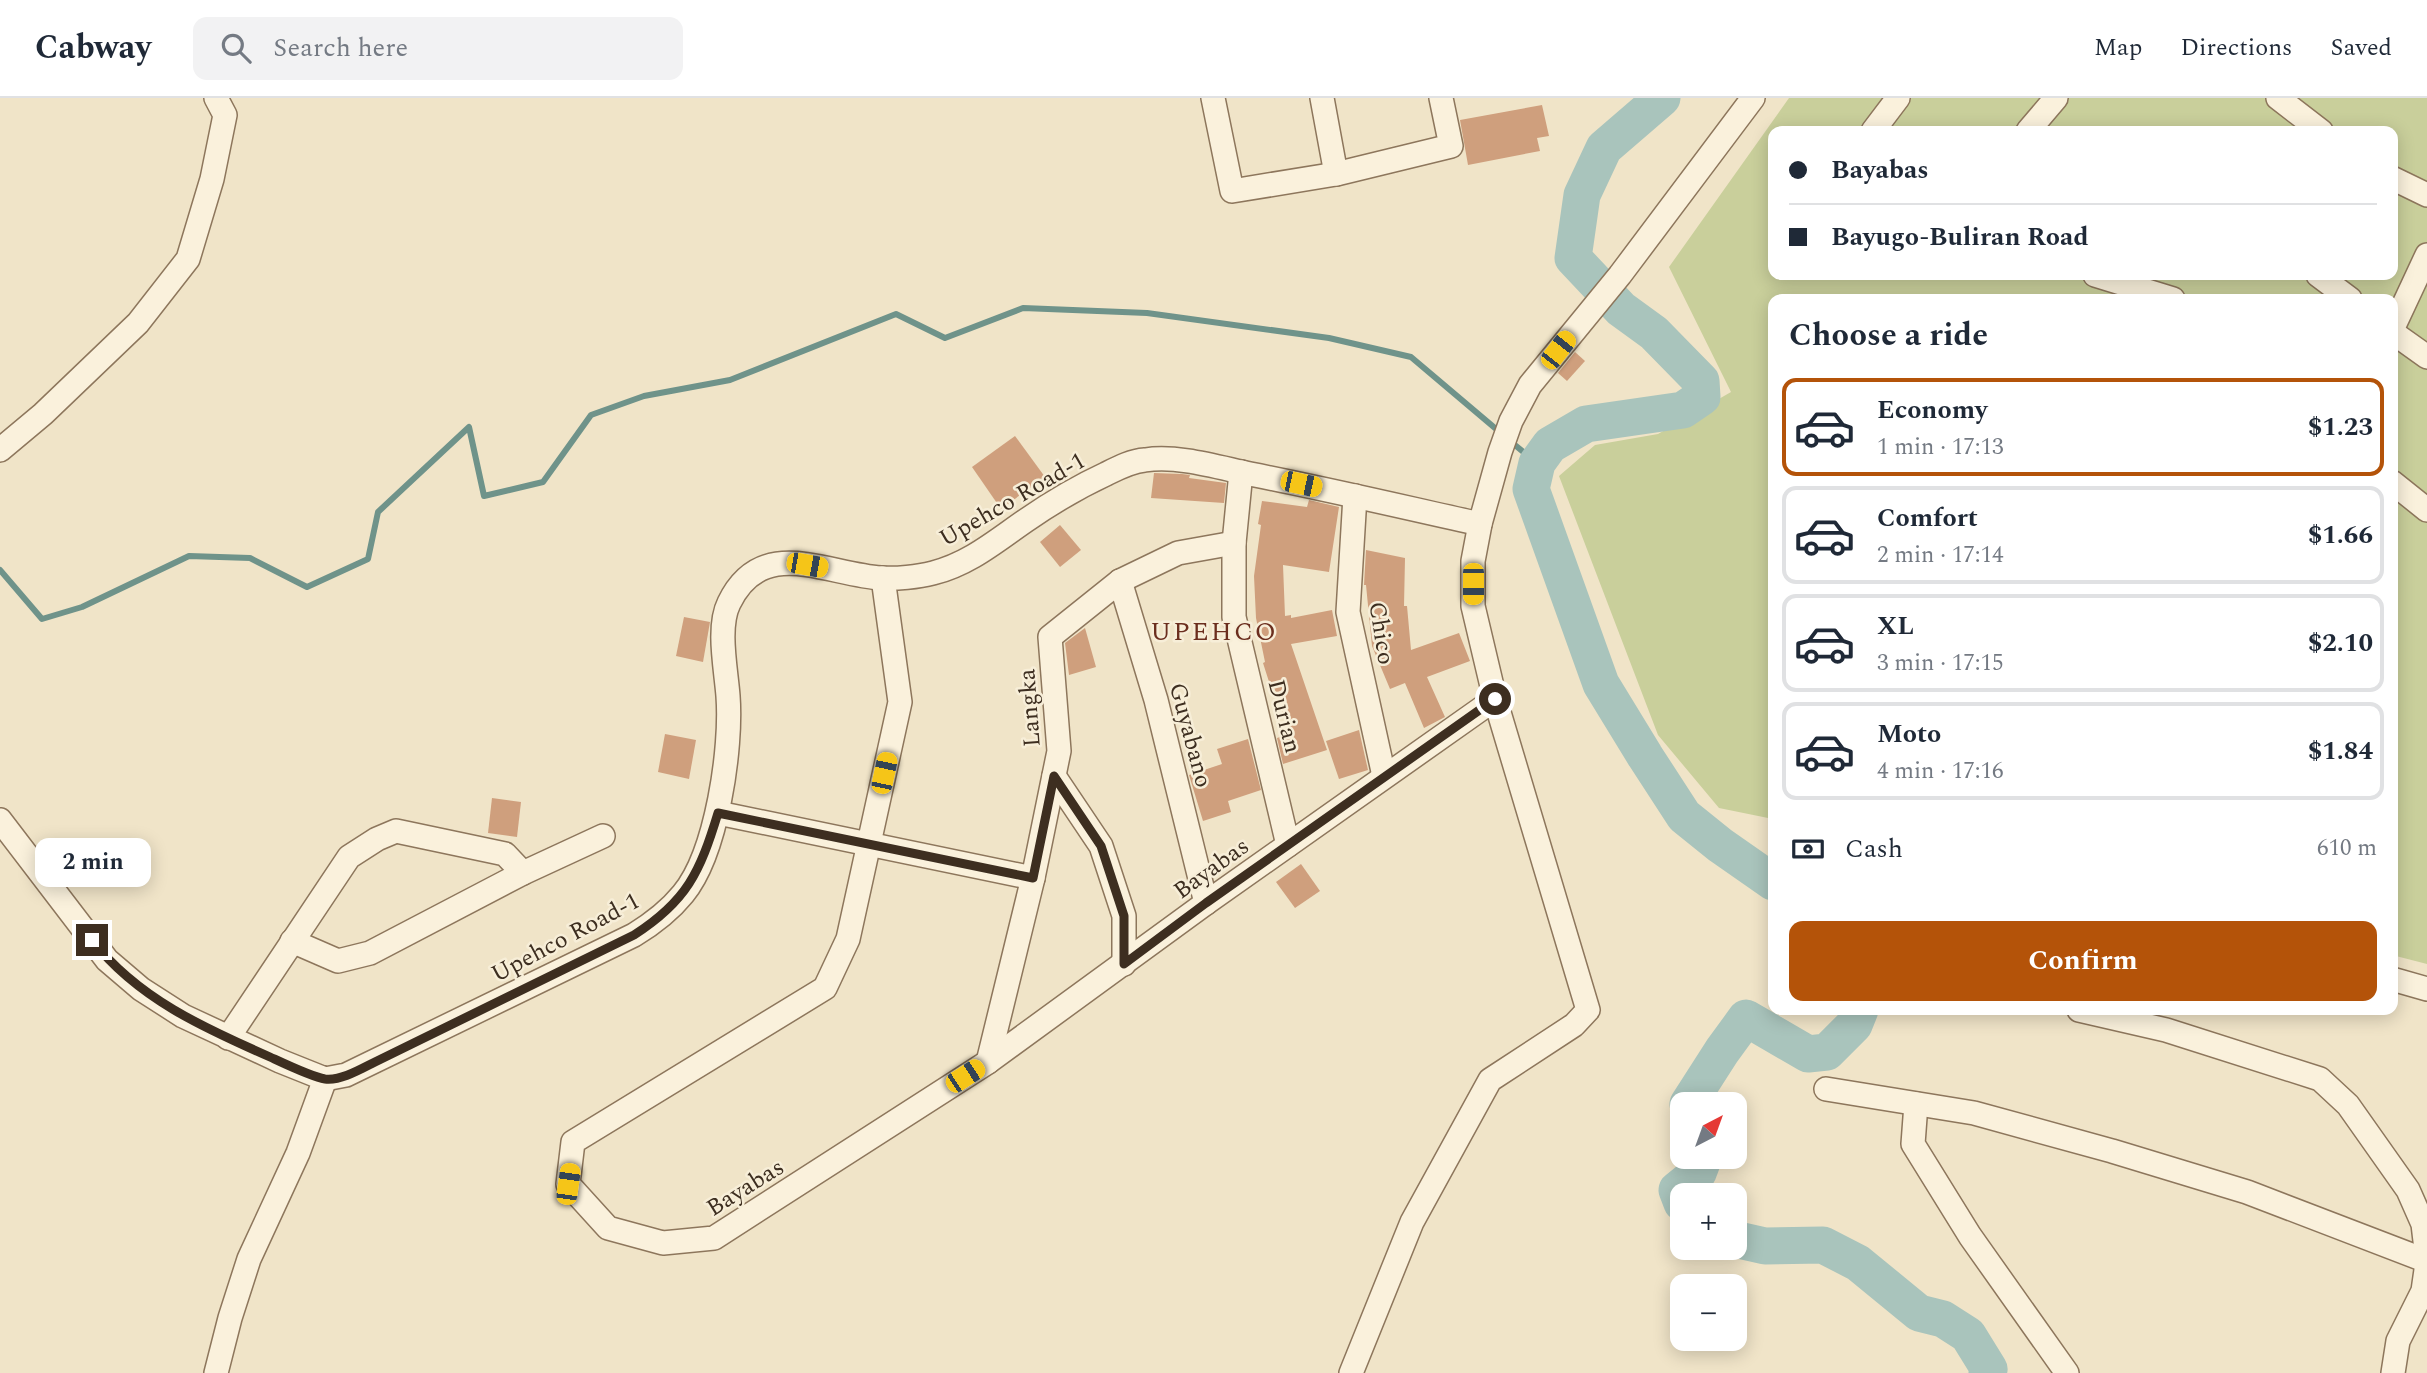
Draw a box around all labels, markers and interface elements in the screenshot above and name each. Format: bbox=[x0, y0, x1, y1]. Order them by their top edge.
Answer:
search box bbox=[193, 17, 683, 80]
text: Cabway bbox=[35, 23, 151, 73]
text: Search here bbox=[273, 28, 408, 68]
icon: search bbox=[217, 29, 255, 67]
text: Map bbox=[2094, 30, 2142, 66]
text: Directions bbox=[2180, 30, 2292, 66]
text: Saved bbox=[2330, 30, 2392, 66]
text: Bayabas bbox=[1831, 150, 1929, 190]
text: Bayugo-Buliran Road bbox=[1831, 217, 2089, 257]
text: Choose a ride bbox=[1789, 311, 1988, 360]
car bbox=[1537, 327, 1580, 373]
text: Economy bbox=[1877, 390, 1987, 430]
icon: car bbox=[1793, 396, 1856, 459]
text: $1.23 bbox=[2308, 407, 2373, 447]
text: 1 min · 17:13 bbox=[1877, 430, 2004, 465]
street label: Upehco Road-1 bbox=[933, 443, 1092, 556]
car bbox=[1279, 469, 1324, 499]
text: Comfort bbox=[1877, 498, 1978, 538]
icon: car bbox=[1793, 504, 1856, 567]
text: $1.66 bbox=[2308, 515, 2373, 555]
text: 2 min · 17:14 bbox=[1877, 538, 2004, 573]
car bbox=[785, 551, 830, 579]
car bbox=[1463, 563, 1484, 605]
street label: Chico bbox=[1358, 599, 1404, 667]
text: XL bbox=[1877, 606, 1914, 646]
district label: UPEHCO bbox=[1150, 612, 1278, 652]
icon: car bbox=[1793, 612, 1856, 675]
text: $2.10 bbox=[2308, 623, 2373, 663]
text: 3 min · 17:15 bbox=[1877, 646, 2004, 681]
street label: Langka bbox=[1009, 667, 1051, 748]
street label: Durian bbox=[1258, 676, 1311, 757]
street label: Guyabano bbox=[1159, 679, 1221, 792]
route start bbox=[1479, 683, 1511, 715]
text: Moto bbox=[1877, 714, 1941, 754]
icon: car bbox=[1793, 720, 1856, 783]
text: $1.84 bbox=[2308, 731, 2373, 771]
car bbox=[870, 750, 899, 796]
text: 4 min · 17:16 bbox=[1877, 754, 2004, 789]
street label: Bayabas bbox=[1166, 829, 1257, 909]
text: Cash bbox=[1845, 829, 1903, 869]
icon: cash bbox=[1789, 830, 1827, 868]
text: 610 m bbox=[2317, 831, 2377, 866]
callout: 2 min bbox=[34, 838, 150, 888]
text: 2 min bbox=[62, 845, 124, 880]
street label: Upehco Road-1 bbox=[485, 884, 646, 992]
button: Confirm bbox=[1789, 921, 2377, 1001]
route end bbox=[76, 924, 108, 956]
car bbox=[942, 1056, 989, 1096]
north arrow bbox=[1670, 1092, 1746, 1169]
map controls bbox=[1670, 1092, 1747, 1351]
street label: Bayabas bbox=[699, 1150, 792, 1226]
car bbox=[555, 1162, 582, 1206]
button: + bbox=[1670, 1183, 1747, 1260]
button: − bbox=[1670, 1274, 1747, 1351]

